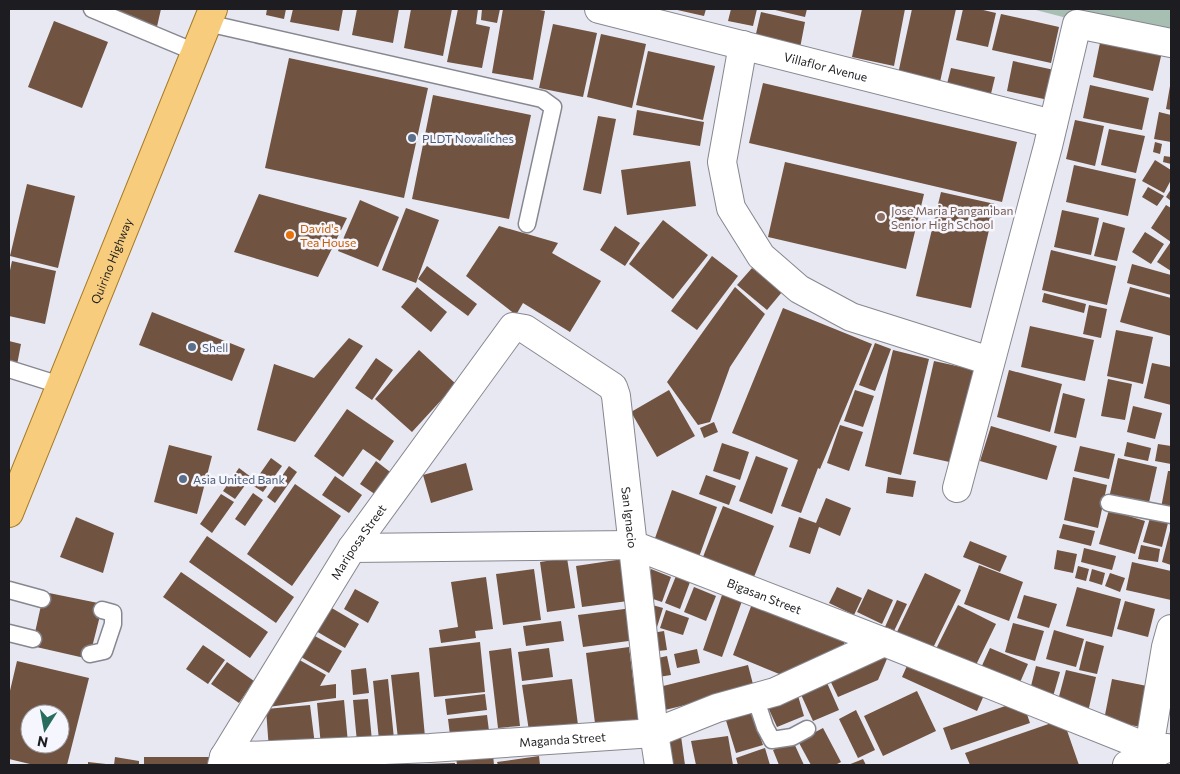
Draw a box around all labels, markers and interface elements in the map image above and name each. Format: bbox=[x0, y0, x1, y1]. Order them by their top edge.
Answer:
street label: Villaflor Avenue bbox=[782, 49, 869, 84]
place label: PLDT Novaliches bbox=[422, 131, 514, 145]
marker: PLDT Novaliches bbox=[406, 132, 418, 144]
place label: Jose Maria Panganiban Senior High School bbox=[891, 203, 1013, 231]
marker: Jose Maria Panganiban Senior High School bbox=[875, 211, 887, 223]
street label: Quirino Highway bbox=[87, 216, 135, 306]
place label: David's Tea House bbox=[300, 221, 356, 249]
marker: David's Tea House bbox=[284, 229, 296, 241]
place label: Shell bbox=[202, 340, 228, 354]
marker: Shell bbox=[186, 341, 198, 353]
place label: Asia United Bank bbox=[193, 472, 285, 486]
marker: Asia United Bank bbox=[177, 473, 189, 485]
street label: San Ignacio bbox=[619, 486, 640, 549]
street label: Mariposa Street bbox=[328, 501, 389, 582]
street label: Bigasan Street bbox=[725, 575, 804, 617]
north arrow bbox=[20, 704, 70, 754]
street label: Maganda Street bbox=[519, 729, 606, 749]
text: N bbox=[36, 733, 49, 752]

